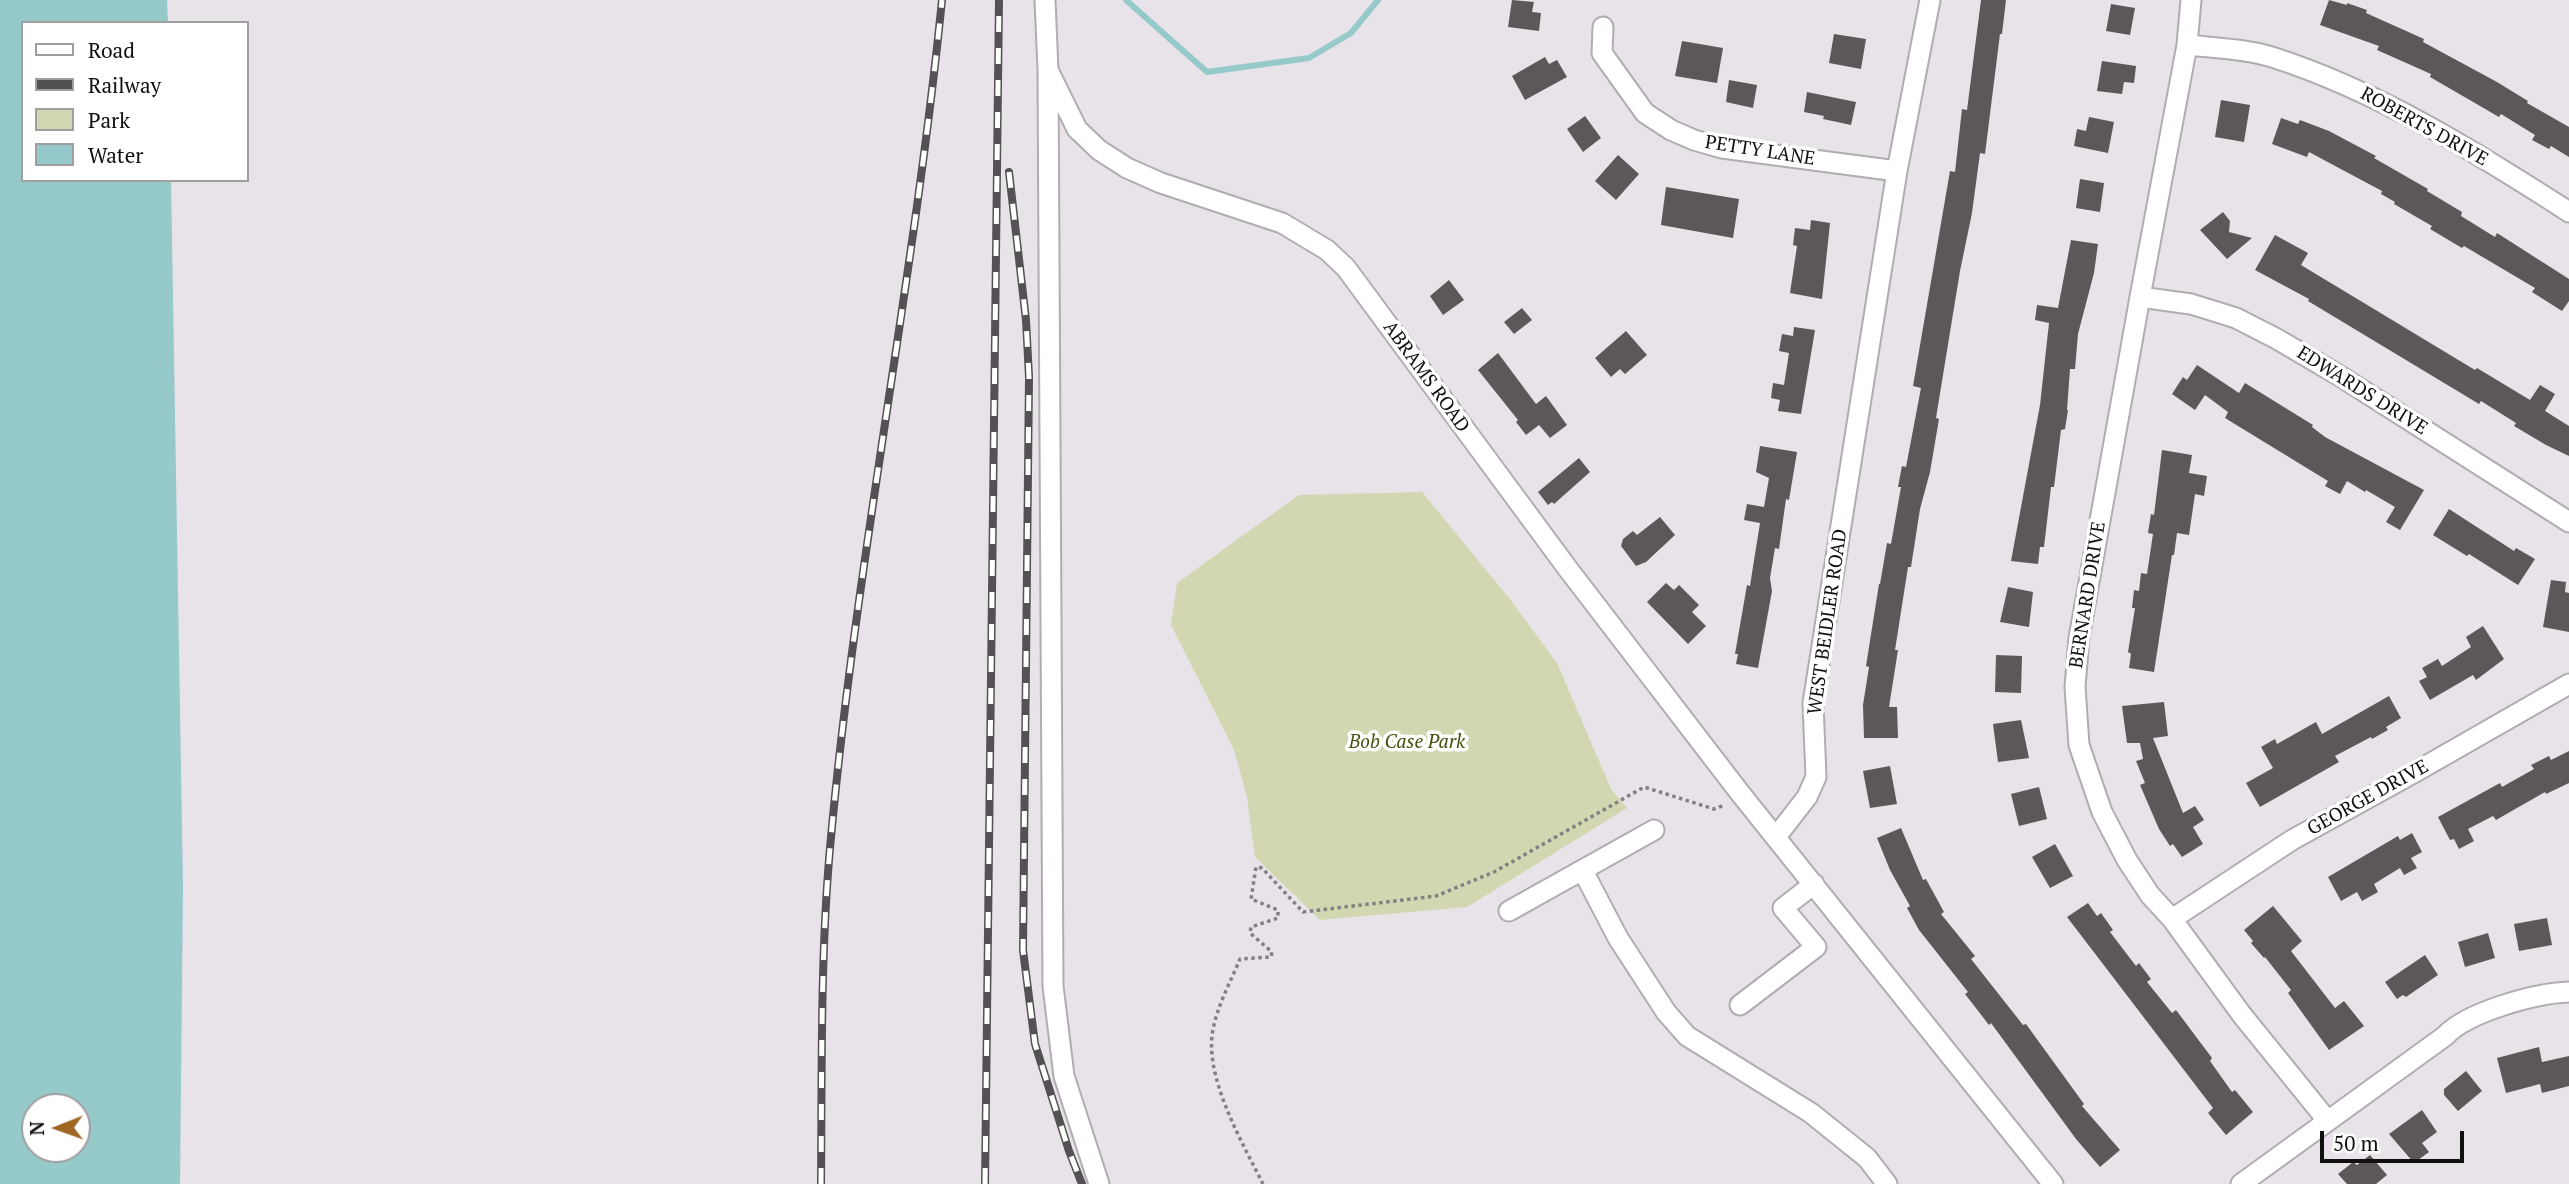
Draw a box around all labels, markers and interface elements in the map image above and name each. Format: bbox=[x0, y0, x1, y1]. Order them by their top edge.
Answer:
legend bbox=[21, 21, 248, 182]
text: Road bbox=[88, 36, 135, 64]
text: Railway bbox=[88, 71, 161, 99]
street label: ROBERTS DRIVE bbox=[2356, 83, 2492, 171]
text: Park bbox=[88, 106, 130, 134]
street label: PETTY LANE bbox=[1703, 131, 1817, 171]
text: Water bbox=[88, 141, 143, 169]
street label: ABRAMS ROAD bbox=[1378, 317, 1474, 437]
street label: EDWARDS DRIVE bbox=[2293, 342, 2431, 440]
street label: BERNARD DRIVE bbox=[2065, 520, 2111, 670]
street label: WEST BEIDLER ROAD bbox=[1804, 528, 1852, 716]
park label: Bob Case Park bbox=[1349, 732, 1465, 754]
street label: GEORGE DRIVE bbox=[2304, 755, 2432, 841]
north arrow bbox=[21, 1093, 91, 1163]
scale bar bbox=[2324, 1118, 2468, 1162]
text: N bbox=[24, 1121, 49, 1136]
text: 50 m bbox=[2333, 1129, 2379, 1157]

